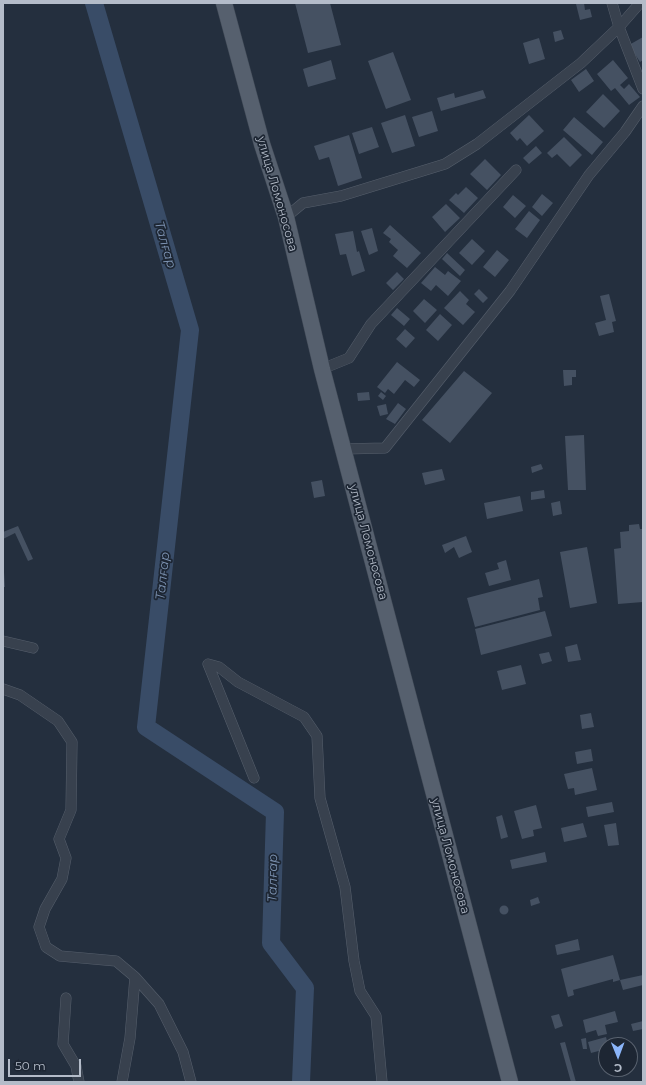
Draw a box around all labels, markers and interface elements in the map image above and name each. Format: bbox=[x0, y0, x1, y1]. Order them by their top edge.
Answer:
street label: улица Ломоносова bbox=[254, 135, 300, 253]
water label: Талғар bbox=[151, 220, 179, 270]
street label: улица Ломоносова bbox=[346, 483, 390, 601]
water label: Талғар bbox=[153, 551, 173, 601]
street label: улица Ломоносова bbox=[428, 797, 472, 915]
water label: Талғар bbox=[265, 854, 281, 902]
north arrow bbox=[598, 1037, 638, 1077]
scale bar bbox=[10, 1051, 83, 1077]
text: 50 m bbox=[15, 1058, 46, 1073]
text: С bbox=[614, 1061, 622, 1075]

